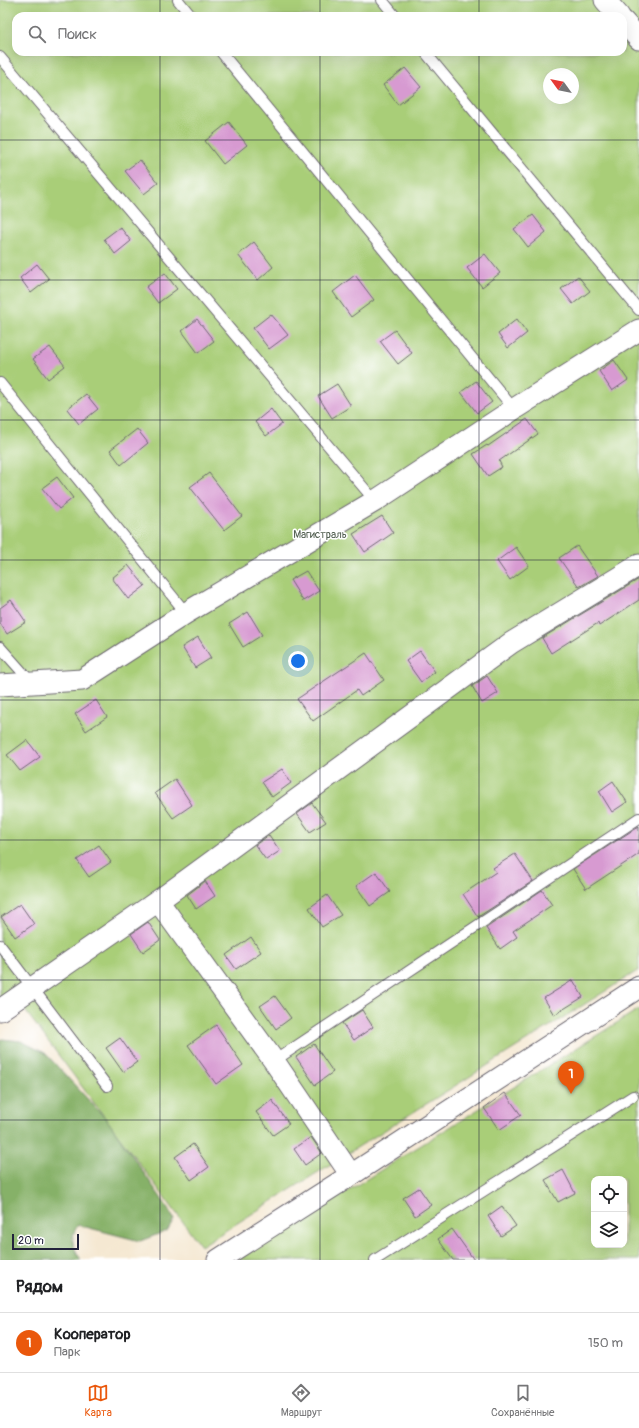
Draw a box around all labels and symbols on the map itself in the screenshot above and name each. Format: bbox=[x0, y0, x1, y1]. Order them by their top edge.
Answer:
north arrow bbox=[543, 68, 579, 104]
park label: Магистраль bbox=[293, 528, 347, 541]
your location bbox=[288, 651, 308, 671]
pin: 1 bbox=[558, 1061, 584, 1094]
scale bar bbox=[12, 1232, 79, 1251]

